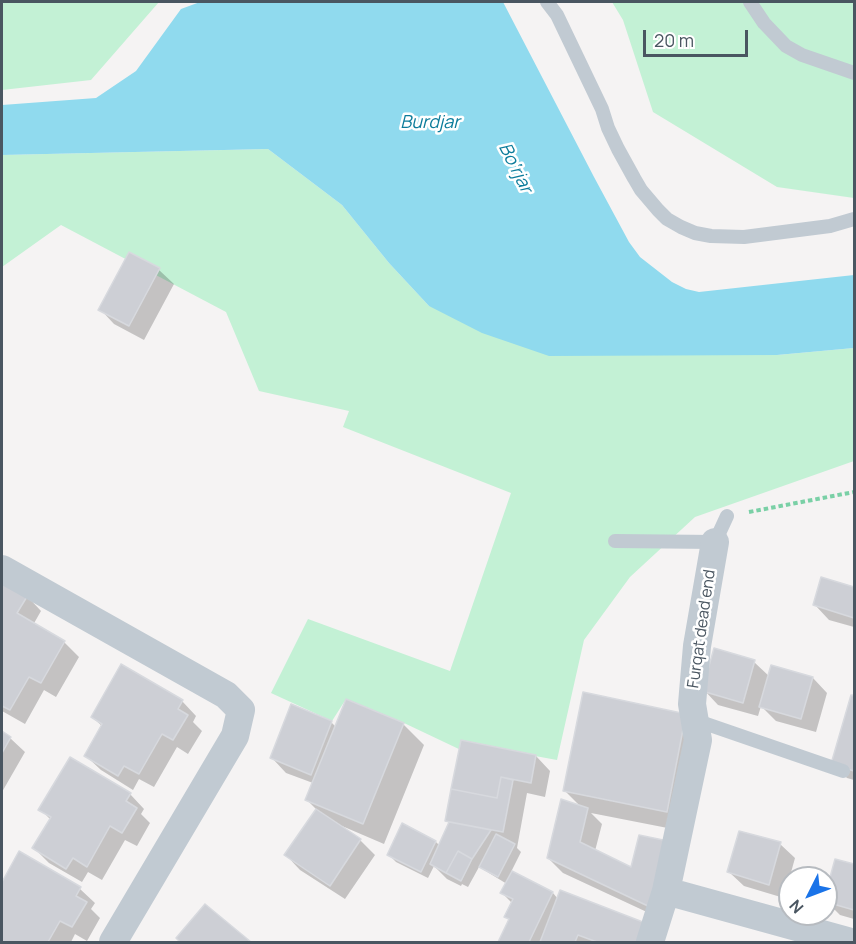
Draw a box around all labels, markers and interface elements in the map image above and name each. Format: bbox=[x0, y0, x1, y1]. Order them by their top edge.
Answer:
scale bar bbox=[646, 18, 751, 56]
text: 20 m bbox=[654, 28, 694, 52]
water label: Burdjar bbox=[400, 112, 460, 134]
water label: Bo‘rjar bbox=[493, 139, 537, 197]
street label: Furqat dead end bbox=[684, 568, 720, 690]
north arrow bbox=[778, 866, 838, 926]
text: N bbox=[784, 895, 808, 918]

